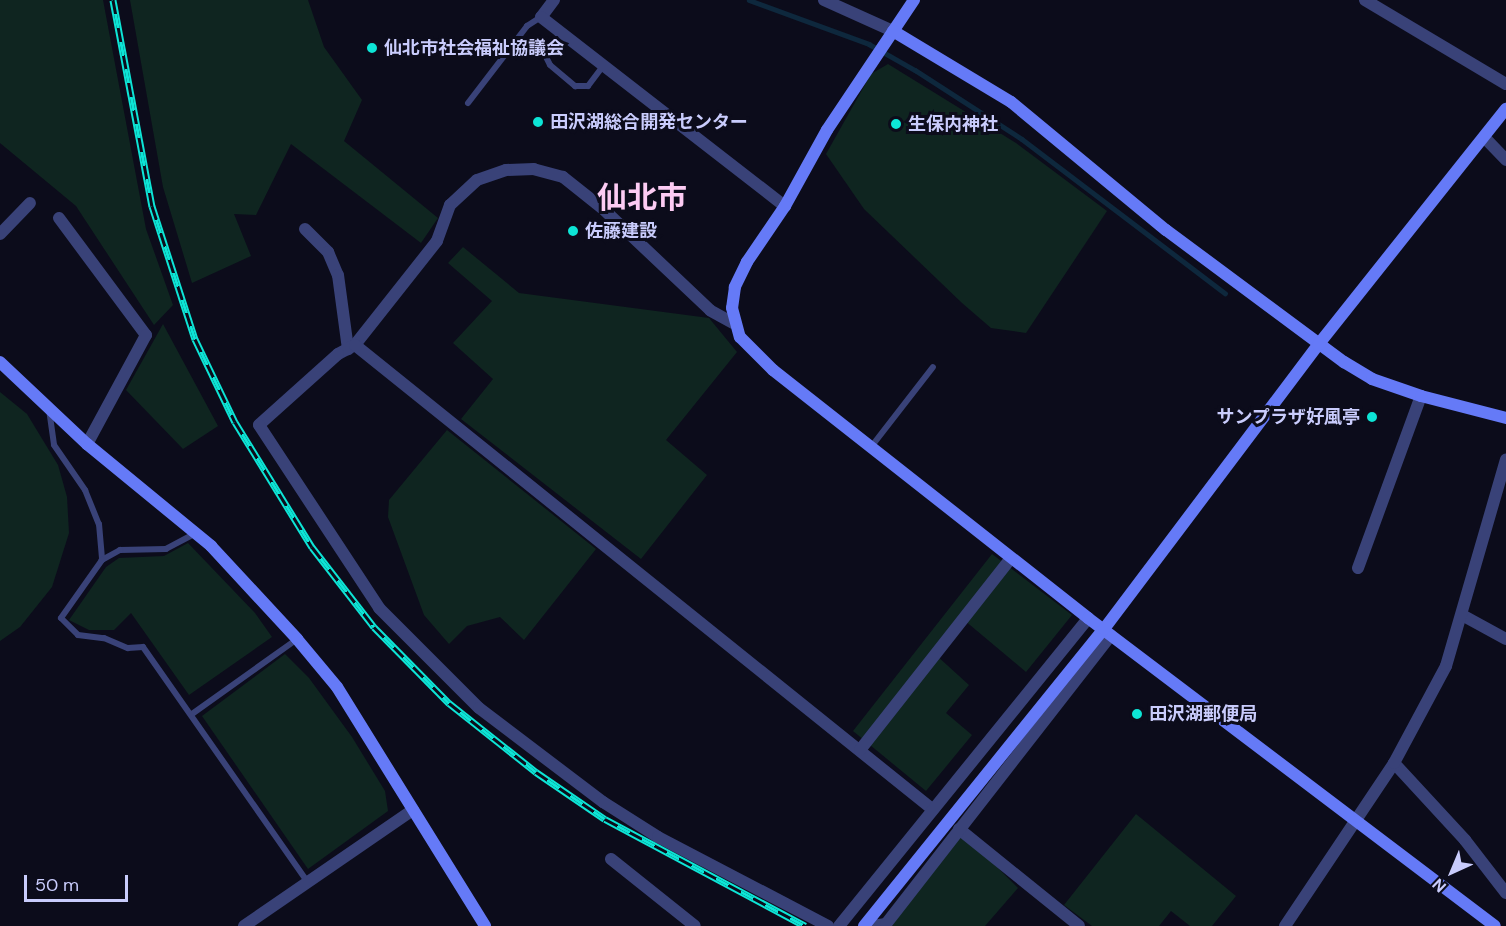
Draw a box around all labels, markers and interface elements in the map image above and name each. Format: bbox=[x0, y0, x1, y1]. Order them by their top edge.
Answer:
place label: 仙北市社会福祉協議会 bbox=[384, 37, 564, 59]
marker: 仙北市社会福祉協議会 bbox=[365, 41, 379, 55]
place label: 田沢湖総合開発センター bbox=[550, 111, 748, 133]
place label: 生保内神社 bbox=[908, 113, 998, 135]
marker: 田沢湖総合開発センター bbox=[531, 115, 545, 129]
marker: 生保内神社 bbox=[889, 117, 903, 131]
district label: 仙北市 bbox=[597, 180, 687, 216]
place label: 佐藤建設 bbox=[585, 220, 657, 242]
marker: 佐藤建設 bbox=[566, 224, 580, 238]
place label: サンプラザ好風亭 bbox=[1216, 406, 1360, 428]
marker: サンプラザ好風亭 bbox=[1365, 410, 1379, 424]
place label: 田沢湖郵便局 bbox=[1149, 703, 1257, 725]
marker: 田沢湖郵便局 bbox=[1130, 707, 1144, 721]
north arrow bbox=[1422, 842, 1482, 902]
scale bar bbox=[27, 863, 130, 901]
text: 50 m bbox=[35, 873, 79, 897]
text: N bbox=[1428, 874, 1451, 897]

